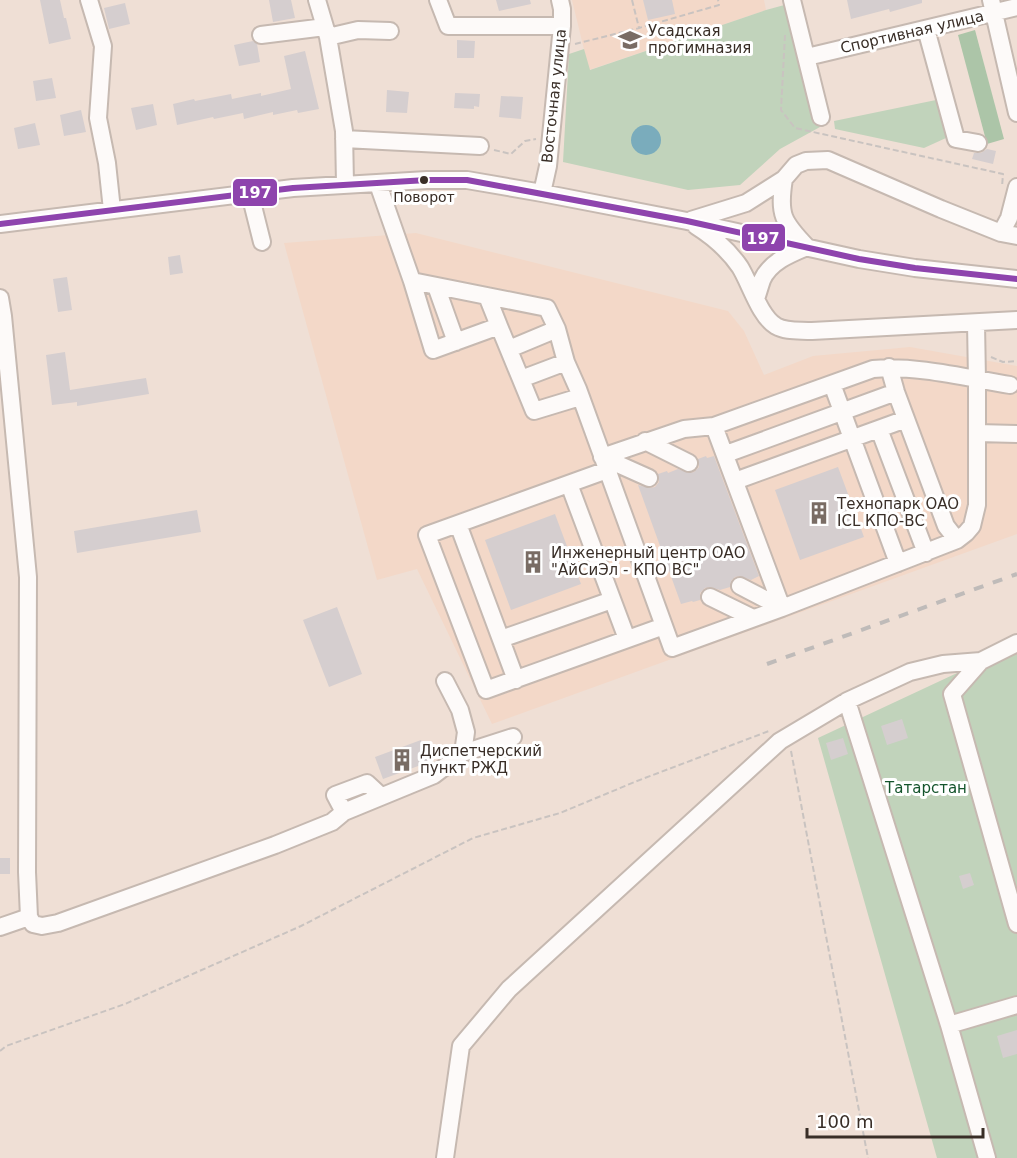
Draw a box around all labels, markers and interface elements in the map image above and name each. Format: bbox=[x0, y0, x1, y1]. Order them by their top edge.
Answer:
street label: Спортивная улица bbox=[838, 7, 986, 57]
place label: Усадская прогимназия bbox=[648, 22, 751, 57]
school or university icon: Усадская прогимназия bbox=[617, 27, 643, 53]
street label: Восточная улица bbox=[538, 28, 570, 164]
marker: Поворот bbox=[418, 174, 430, 186]
line badge: 197 bbox=[232, 178, 278, 207]
text: 197 bbox=[238, 183, 272, 202]
place label: Поворот bbox=[393, 189, 455, 205]
line badge: 197 bbox=[741, 223, 786, 252]
text: 197 bbox=[746, 229, 780, 248]
place label: Технопарк OAO ICL КПО-ВС bbox=[836, 495, 959, 530]
building icon: Технопарк OAO ICL КПО-ВС bbox=[806, 500, 832, 526]
place label: Инженерный центр ОАО "АйСиЭл - КПО ВС" bbox=[551, 544, 746, 579]
building icon: Инженерный центр ОАО "АйСиЭл - КПО ВС" bbox=[520, 549, 546, 575]
place label: Диспетчерский пункт РЖД bbox=[420, 742, 542, 777]
building icon: Диспетчерский пункт РЖД bbox=[389, 747, 415, 773]
park label: Татарстан bbox=[884, 779, 967, 797]
scale bar bbox=[807, 1101, 982, 1139]
text: 100 m bbox=[816, 1111, 874, 1132]

